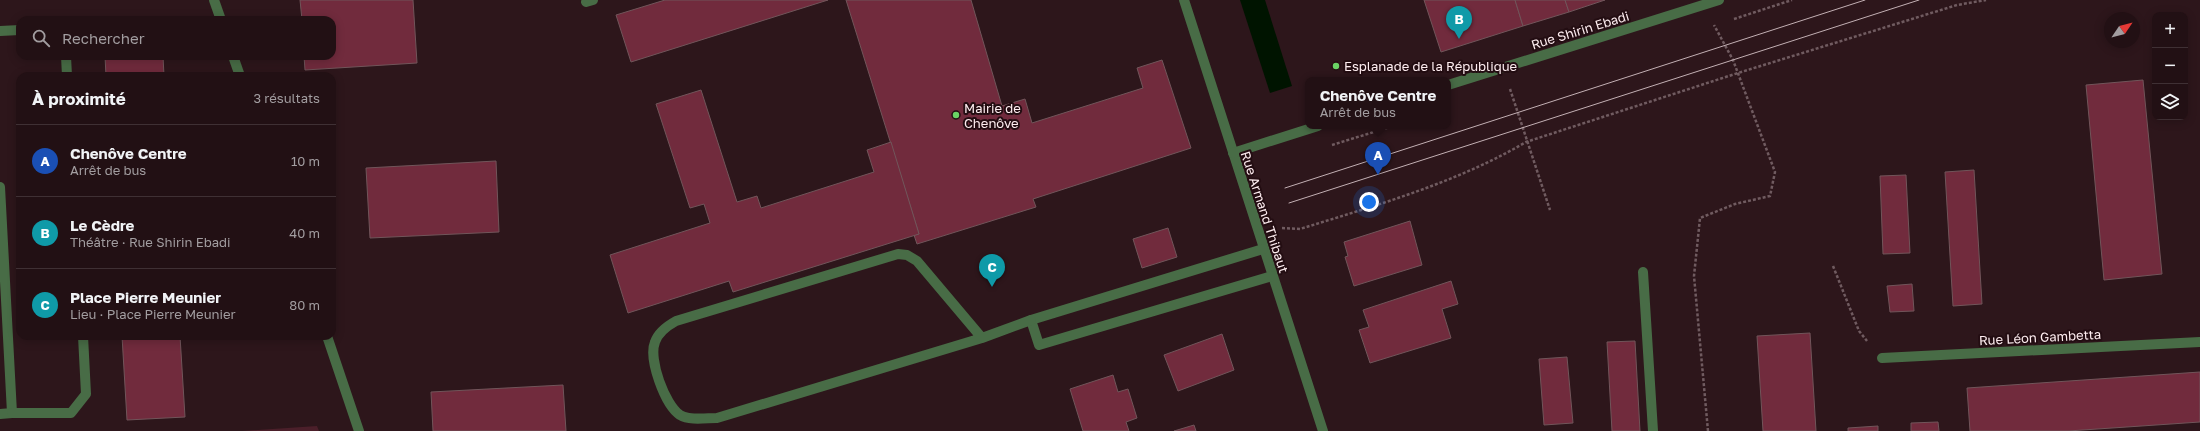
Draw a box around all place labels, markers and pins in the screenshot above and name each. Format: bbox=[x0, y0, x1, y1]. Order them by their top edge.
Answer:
pin: B bbox=[1446, 6, 1472, 39]
place label: Esplanade de la République bbox=[1344, 58, 1517, 74]
marker: Esplanade de la République bbox=[1331, 61, 1341, 71]
place label: Mairie de Chenôve bbox=[964, 100, 1021, 131]
marker: Mairie de Chenôve bbox=[951, 110, 961, 120]
pin: A bbox=[1365, 142, 1391, 175]
pin: C bbox=[979, 254, 1005, 287]

